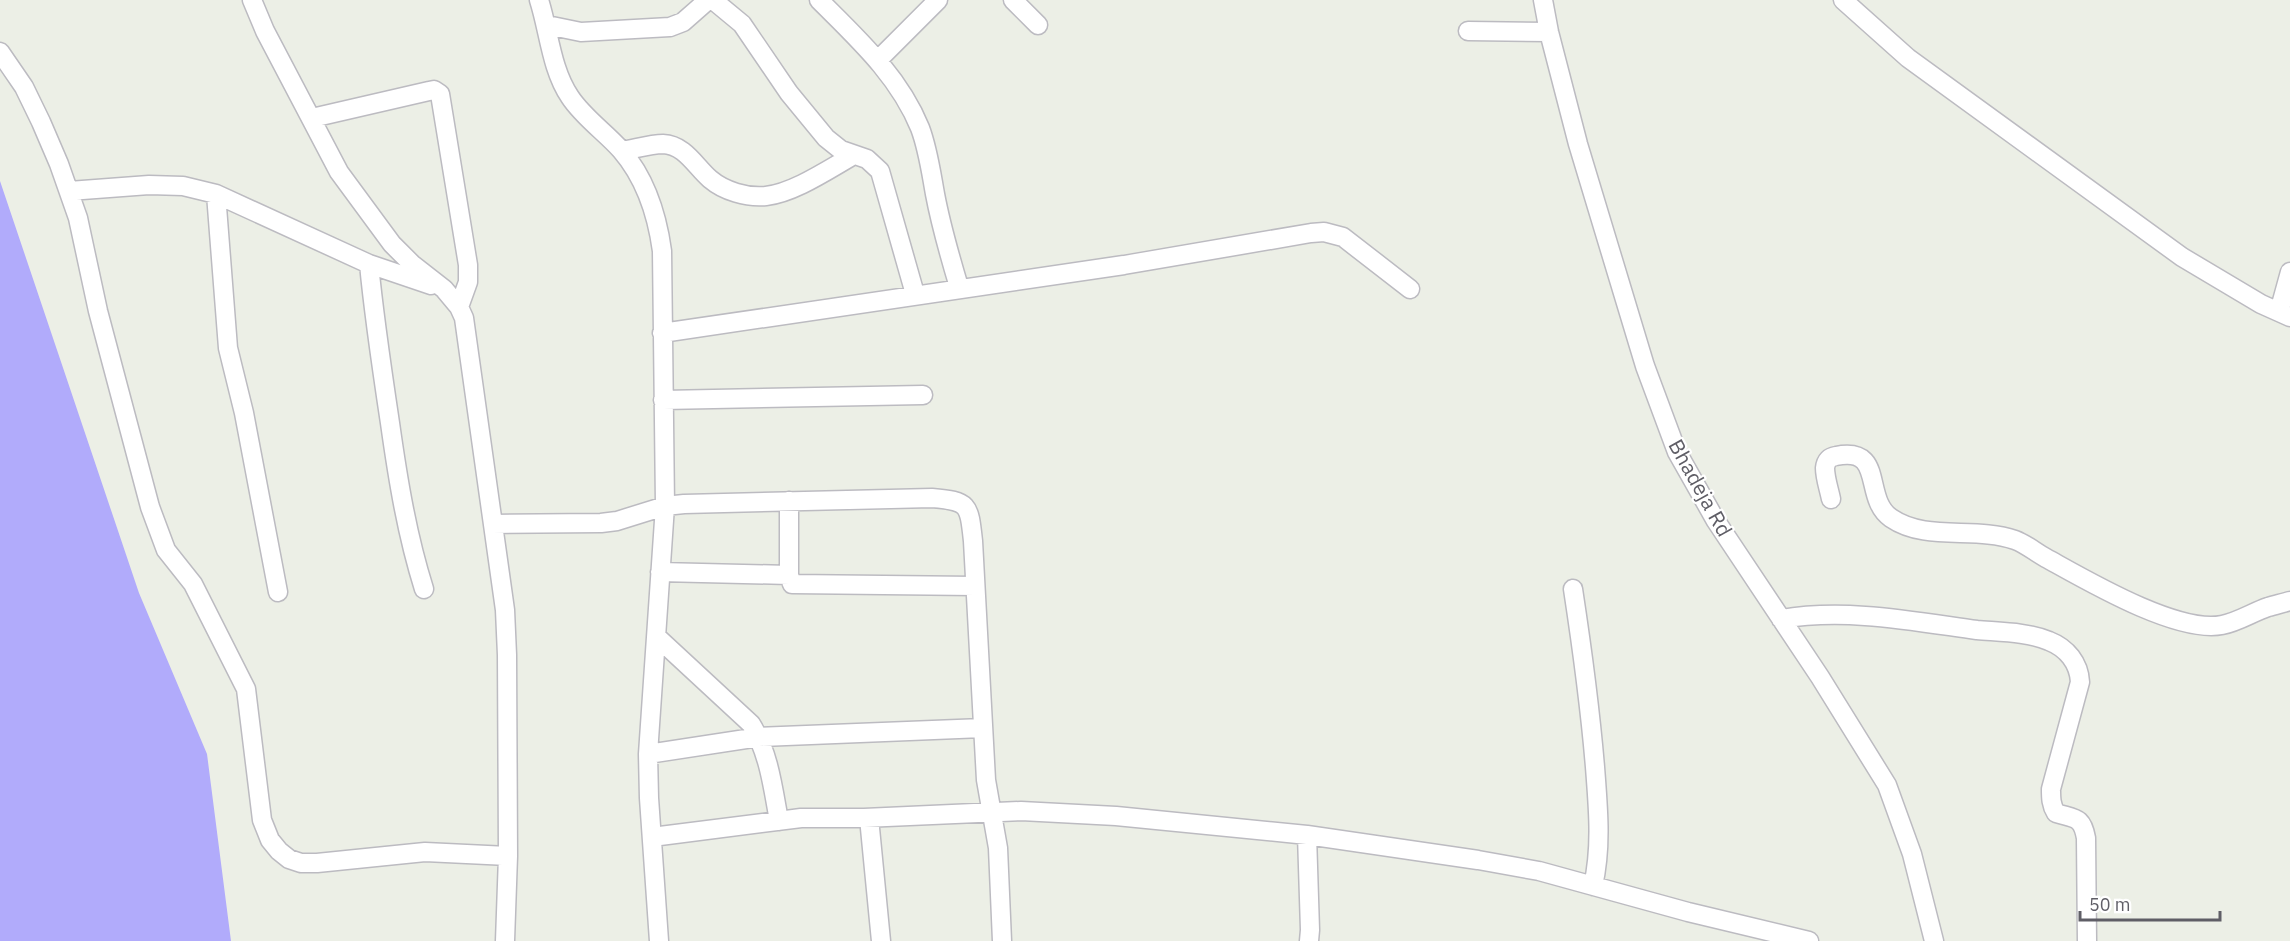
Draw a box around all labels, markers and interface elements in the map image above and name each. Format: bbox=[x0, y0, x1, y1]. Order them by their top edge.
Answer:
street label: Bhadeja Rd bbox=[1663, 434, 1739, 541]
scale bar bbox=[2080, 884, 2220, 922]
text: 50 m bbox=[2089, 893, 2131, 916]

